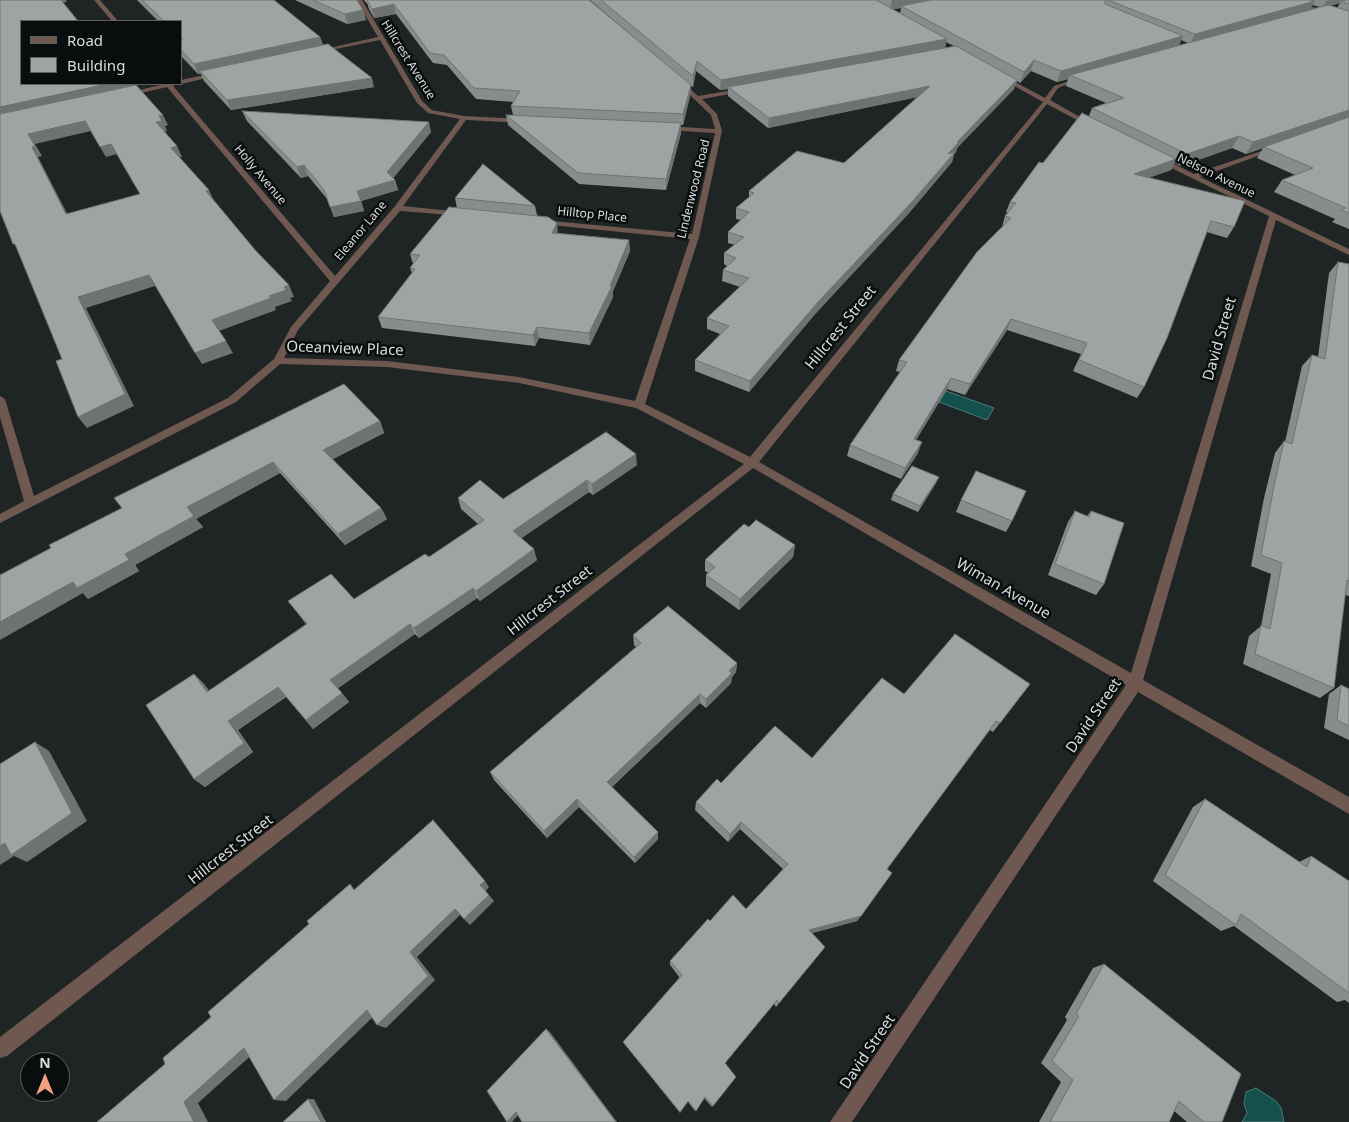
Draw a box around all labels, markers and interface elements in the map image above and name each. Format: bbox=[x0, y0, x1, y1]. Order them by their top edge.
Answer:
street label: Hillcrest Avenue bbox=[378, 18, 438, 102]
legend bbox=[20, 20, 182, 85]
text: Road bbox=[67, 30, 103, 50]
text: Building bbox=[67, 55, 125, 75]
street label: Lindenwood Road bbox=[675, 138, 713, 240]
street label: Holly Avenue bbox=[231, 142, 289, 208]
street label: Nelson Avenue bbox=[1175, 151, 1257, 201]
street label: Eleanor Lane bbox=[332, 198, 390, 264]
street label: Hilltop Place bbox=[556, 204, 628, 226]
street label: Hillcrest Street bbox=[802, 282, 880, 374]
street label: David Street bbox=[1200, 295, 1240, 383]
street label: Oceanview Place bbox=[286, 338, 404, 360]
street label: Wiman Avenue bbox=[953, 555, 1053, 623]
street label: Hillcrest Street bbox=[504, 562, 596, 640]
street label: David Street bbox=[1063, 675, 1125, 757]
street label: Hillcrest Street bbox=[185, 811, 277, 889]
street label: David Street bbox=[837, 1011, 899, 1093]
north arrow bbox=[20, 1052, 70, 1102]
text: N bbox=[39, 1053, 51, 1072]

